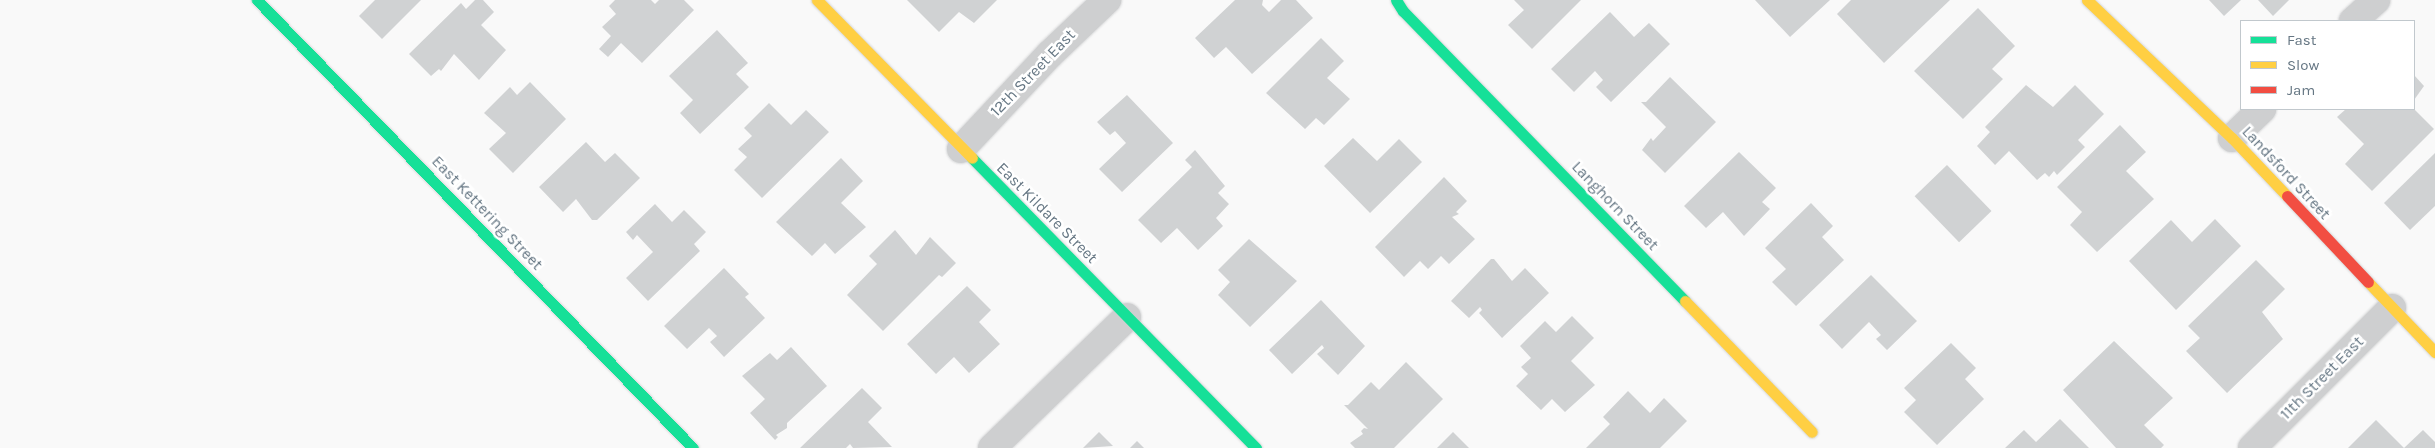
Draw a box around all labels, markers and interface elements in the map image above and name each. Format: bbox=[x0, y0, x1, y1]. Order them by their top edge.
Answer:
legend bbox=[2240, 20, 2415, 110]
street label: 12th Street East bbox=[987, 25, 1079, 121]
text: Fast bbox=[2287, 31, 2316, 49]
text: Slow bbox=[2287, 56, 2319, 74]
text: Jam bbox=[2287, 81, 2315, 99]
street label: Landsford Street bbox=[2238, 122, 2334, 224]
street label: East Kettering Street bbox=[428, 152, 546, 274]
street label: Langhorn Street bbox=[1568, 157, 1662, 255]
street label: East Kildare Street bbox=[992, 158, 1102, 268]
street label: 11th Street East bbox=[2276, 332, 2368, 424]

